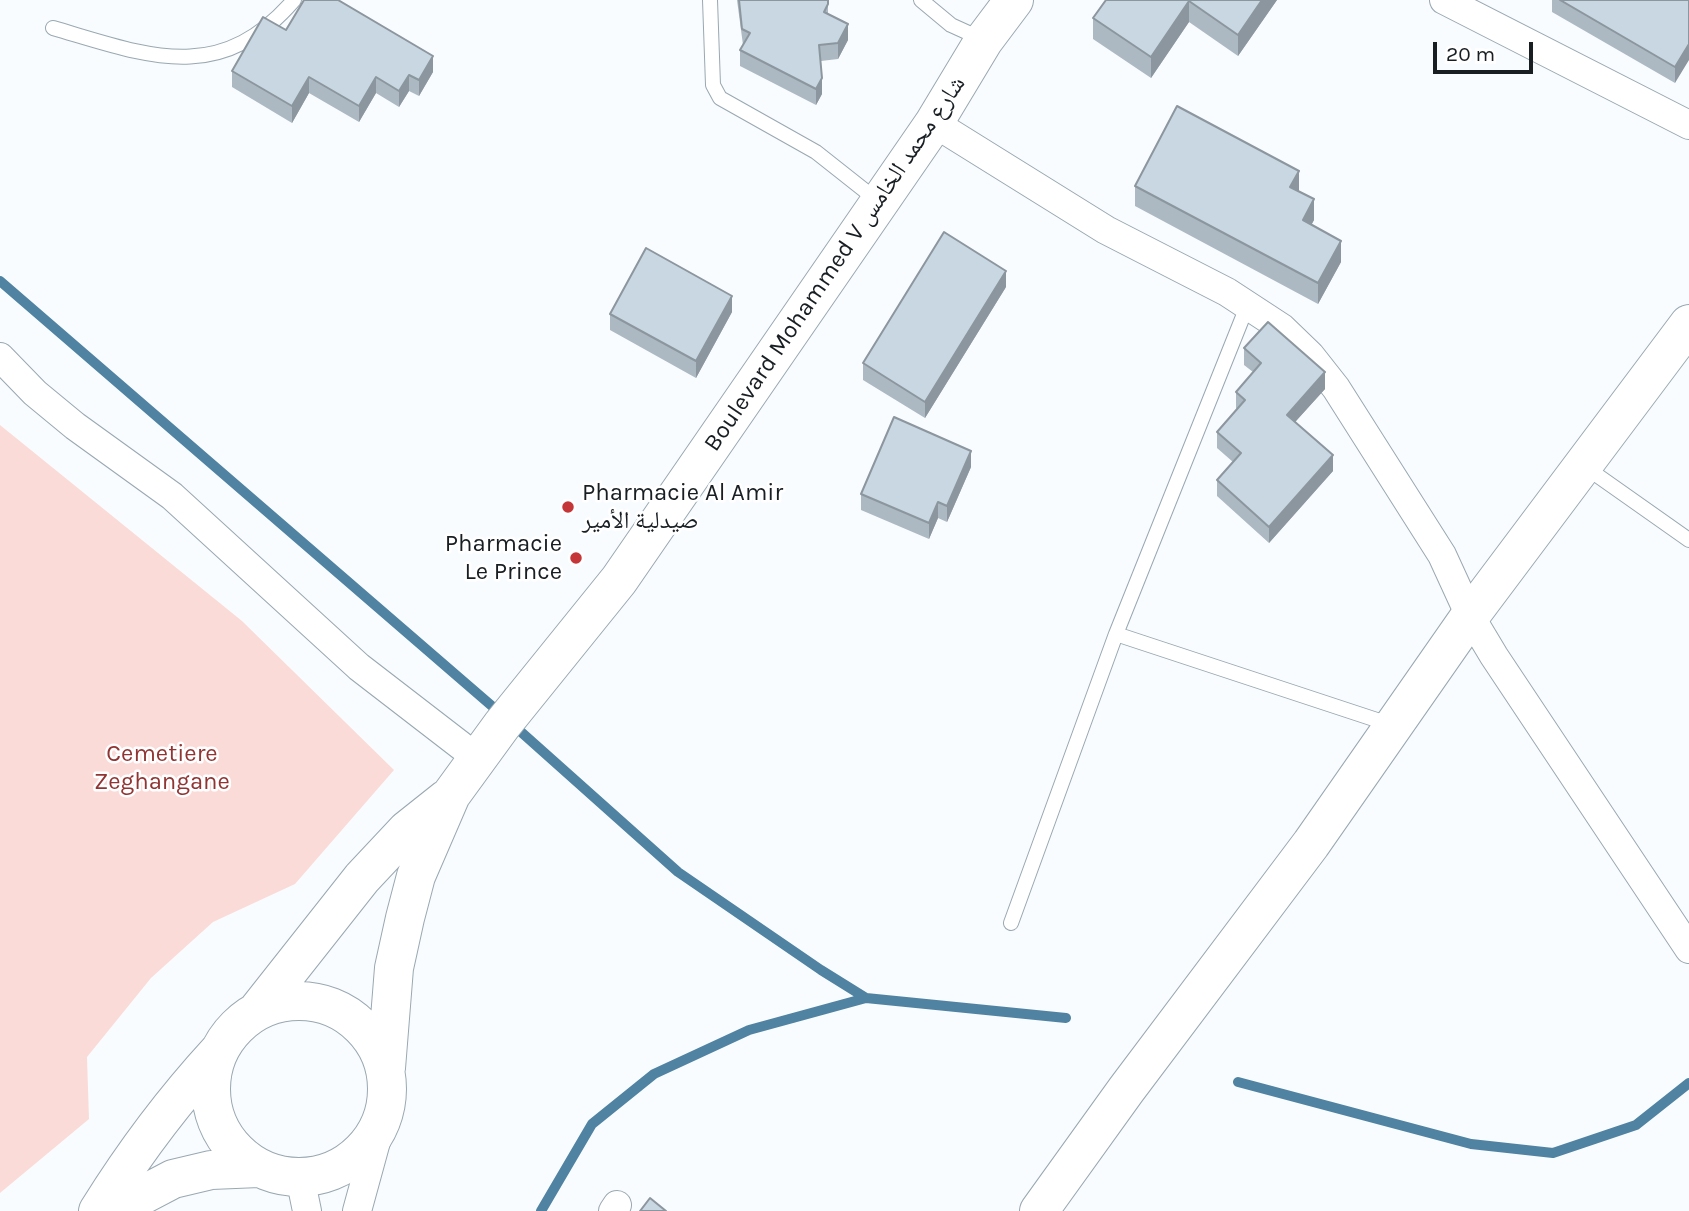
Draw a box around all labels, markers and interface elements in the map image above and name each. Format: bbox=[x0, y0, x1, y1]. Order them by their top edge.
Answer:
scale bar bbox=[1437, 28, 1537, 72]
text: 20 m bbox=[1446, 42, 1495, 66]
street label: Boulevard Mohammed V شارع محمد الخامس bbox=[698, 71, 972, 457]
place label: Pharmacie Al Amir صيدلية الأمير bbox=[582, 479, 783, 535]
marker: Pharmacie Al Amir صيدلية الأمير bbox=[560, 499, 576, 515]
place label: Pharmacie Le Prince bbox=[445, 530, 562, 586]
marker: Pharmacie Le Prince bbox=[568, 550, 584, 566]
park label: Cemetiere Zeghangane bbox=[94, 740, 230, 796]

